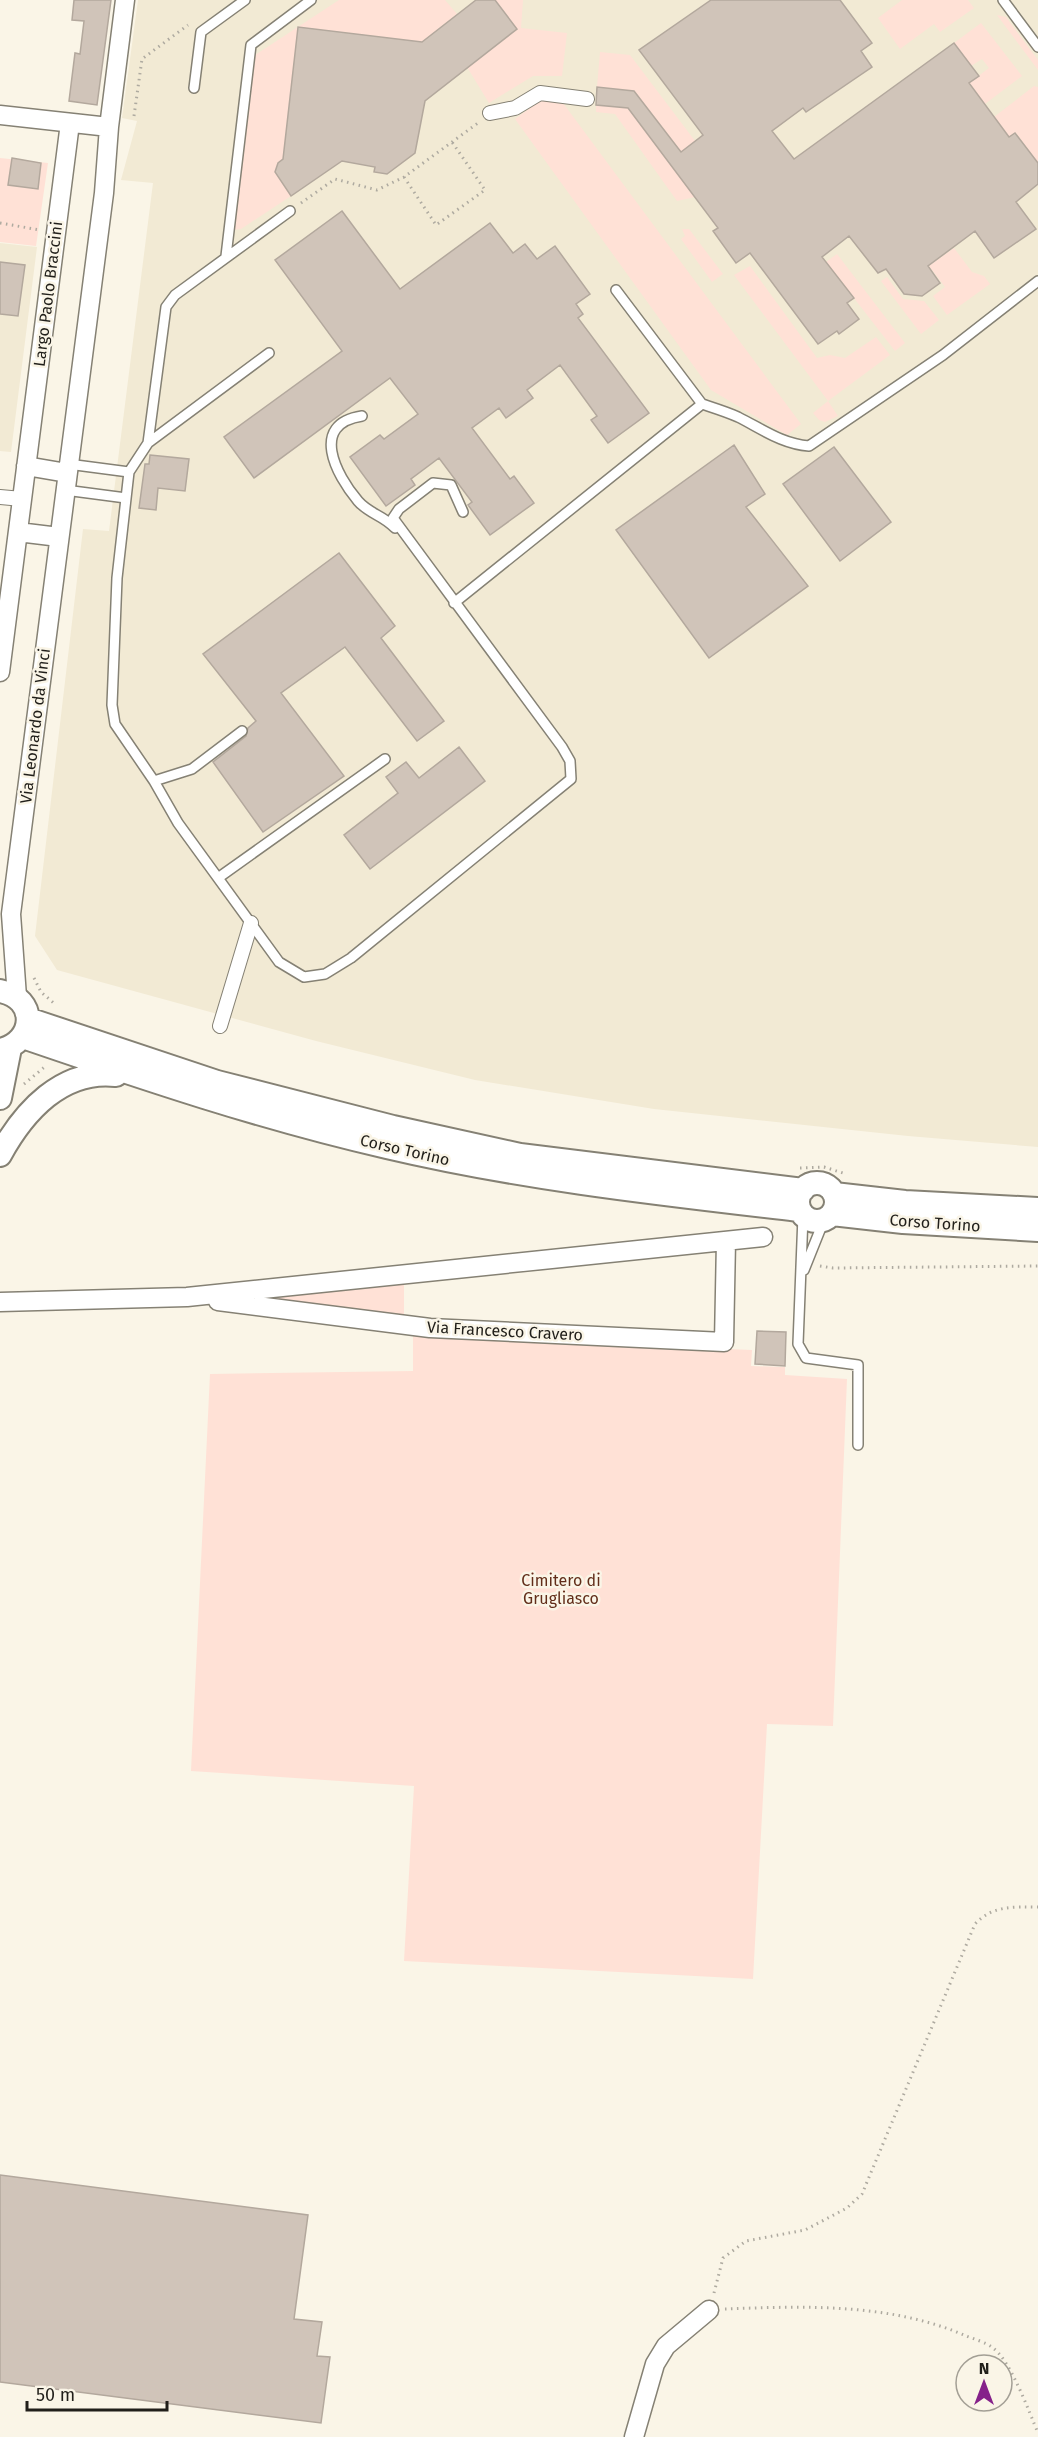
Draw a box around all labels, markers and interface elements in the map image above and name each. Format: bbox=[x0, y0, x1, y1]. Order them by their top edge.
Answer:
street label: Largo Paolo Braccini bbox=[30, 220, 66, 368]
street label: Via Leonardo da Vinci bbox=[16, 647, 54, 805]
street label: Corso Torino bbox=[358, 1130, 452, 1170]
street label: Corso Torino bbox=[889, 1210, 981, 1236]
street label: Via Francesco Cravero bbox=[427, 1317, 583, 1345]
park label: Cimitero di Grugliasco bbox=[521, 1571, 601, 1608]
north arrow bbox=[954, 2353, 1014, 2413]
text: N bbox=[979, 2359, 989, 2378]
scale bar bbox=[27, 2374, 166, 2412]
text: 50 m bbox=[36, 2384, 75, 2406]

